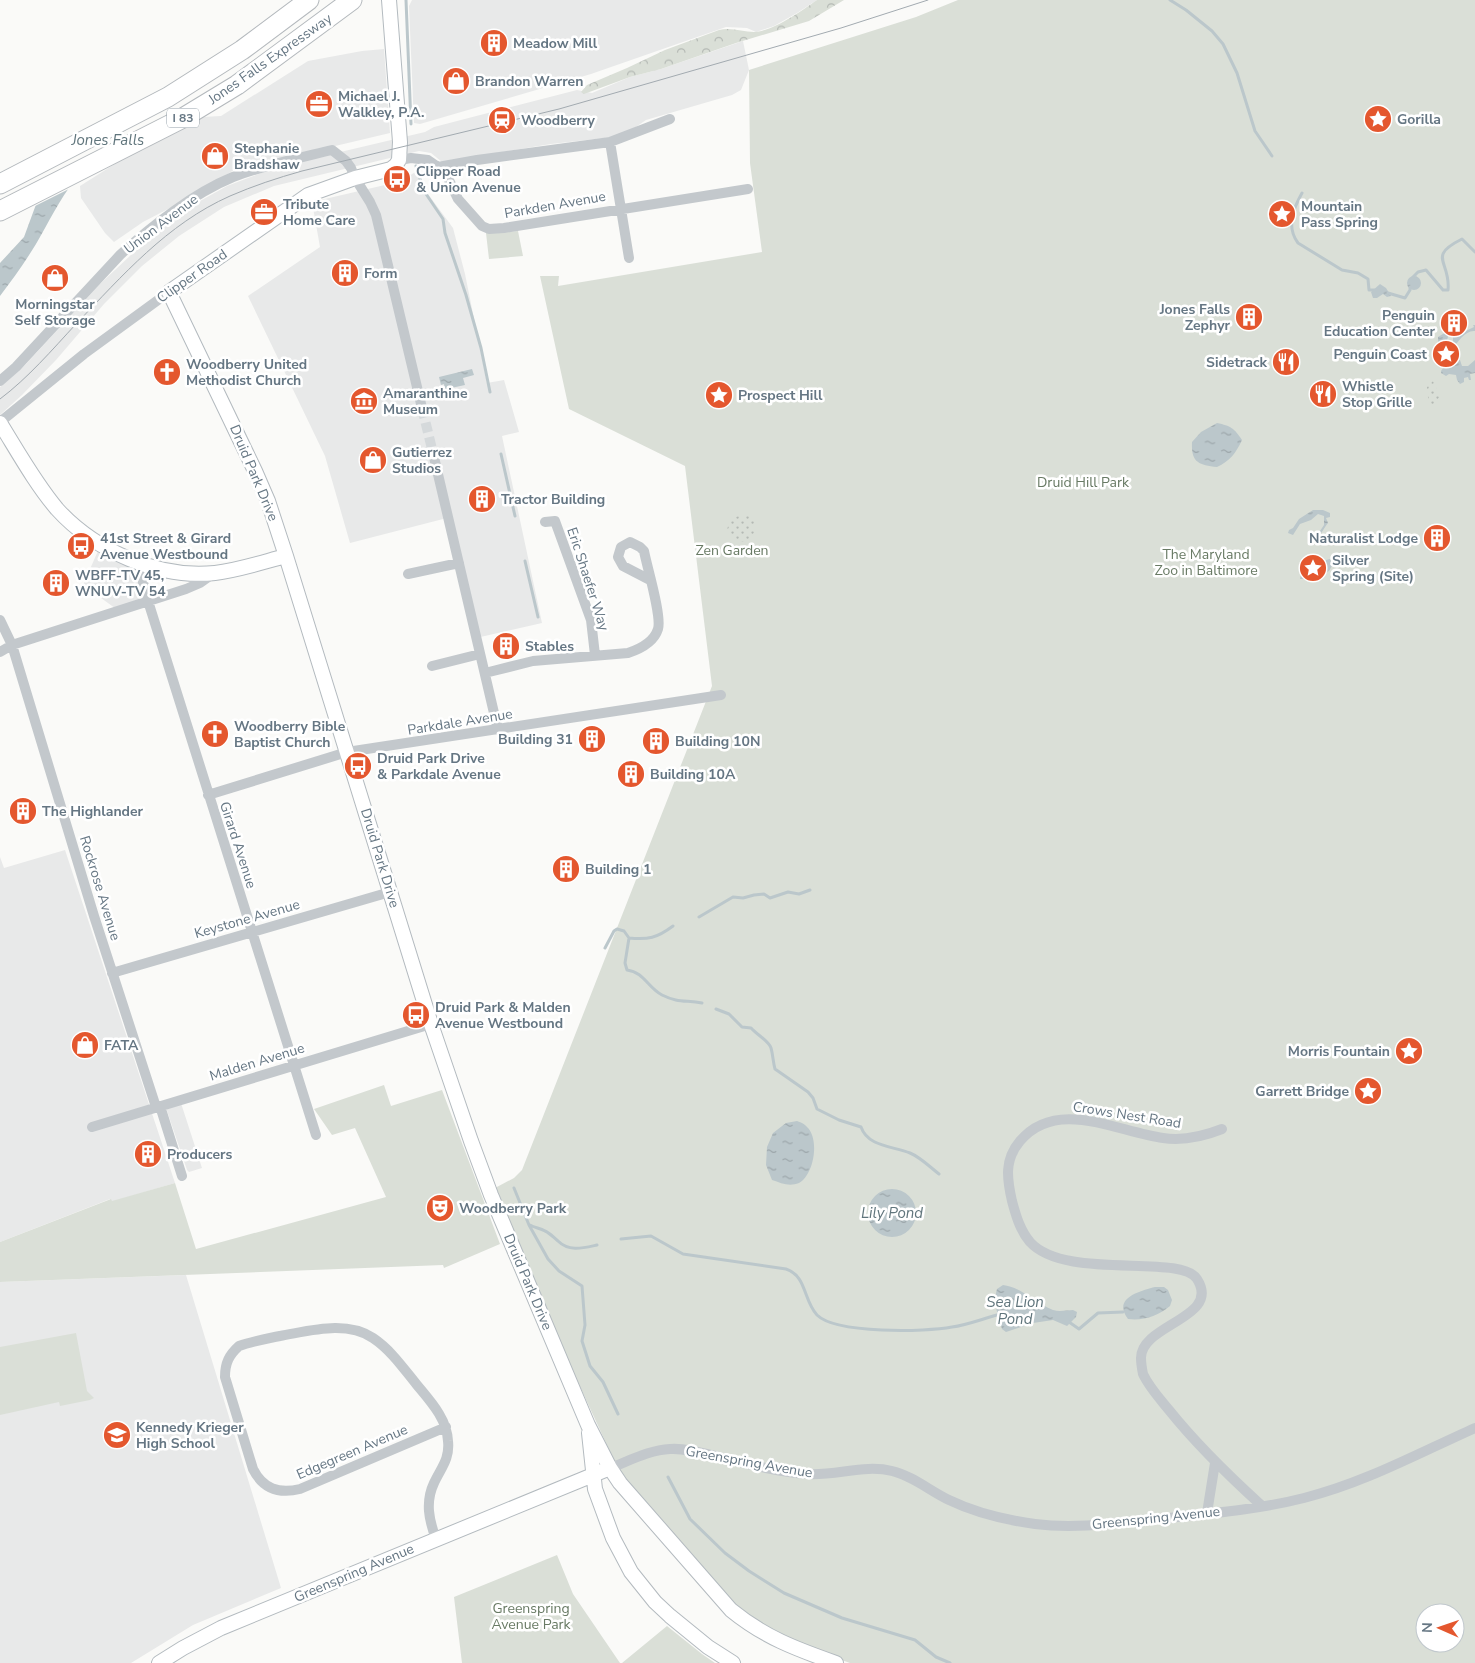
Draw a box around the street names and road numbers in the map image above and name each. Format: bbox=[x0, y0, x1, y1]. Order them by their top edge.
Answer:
street label: Jones Falls Expressway bbox=[204, 9, 336, 110]
road number: I 83 bbox=[167, 109, 199, 128]
street label: Parkden Avenue bbox=[503, 187, 607, 223]
street label: Union Avenue bbox=[120, 190, 202, 258]
street label: Clipper Road bbox=[153, 245, 231, 307]
street label: Druid Park Drive bbox=[225, 422, 283, 524]
street label: Eric Shaefer Way bbox=[562, 525, 614, 634]
street label: Parkdale Avenue bbox=[406, 704, 514, 740]
street label: Girard Avenue bbox=[215, 799, 261, 891]
street label: Druid Park Drive bbox=[356, 806, 404, 910]
street label: Rockrose Avenue bbox=[75, 833, 125, 943]
street label: Keystone Avenue bbox=[192, 895, 302, 943]
street label: Malden Avenue bbox=[207, 1039, 307, 1085]
street label: Crows Nest Road bbox=[1071, 1097, 1183, 1133]
street label: Druid Park Drive bbox=[499, 1231, 557, 1333]
street label: Edgegreen Avenue bbox=[293, 1420, 411, 1484]
street label: Greenspring Avenue bbox=[684, 1441, 814, 1483]
street label: Greenspring Avenue bbox=[1091, 1502, 1221, 1534]
street label: Greenspring Avenue bbox=[291, 1539, 417, 1607]

